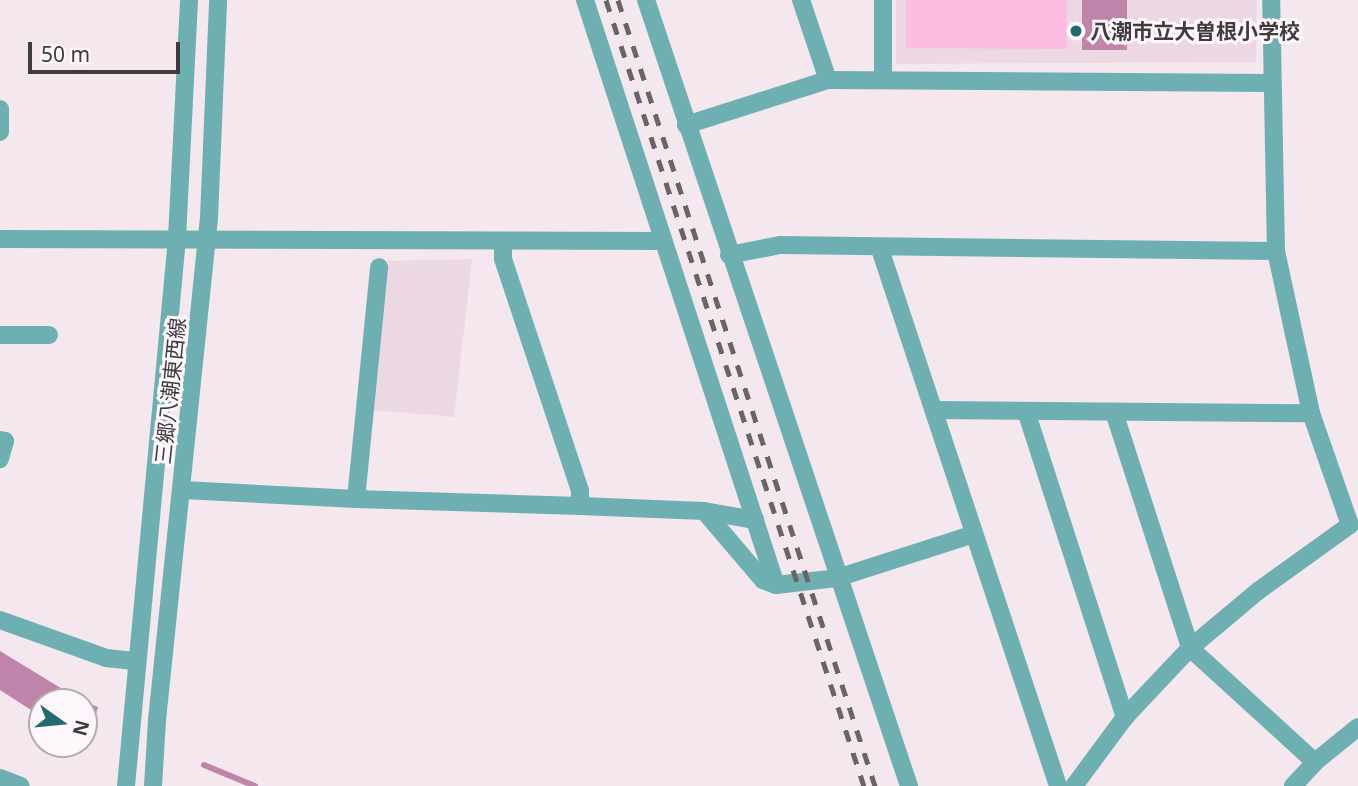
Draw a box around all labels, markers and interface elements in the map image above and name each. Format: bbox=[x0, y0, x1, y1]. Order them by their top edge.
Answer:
place label: 八潮市立大曽根小学校 bbox=[1090, 18, 1300, 44]
marker: 八潮市立大曽根小学校 bbox=[1068, 23, 1084, 39]
scale bar bbox=[32, 28, 184, 72]
text: 50 m bbox=[41, 40, 90, 68]
street label: 三郷八潮東西線 bbox=[150, 317, 190, 465]
north arrow bbox=[28, 688, 98, 758]
text: N bbox=[67, 717, 96, 739]

